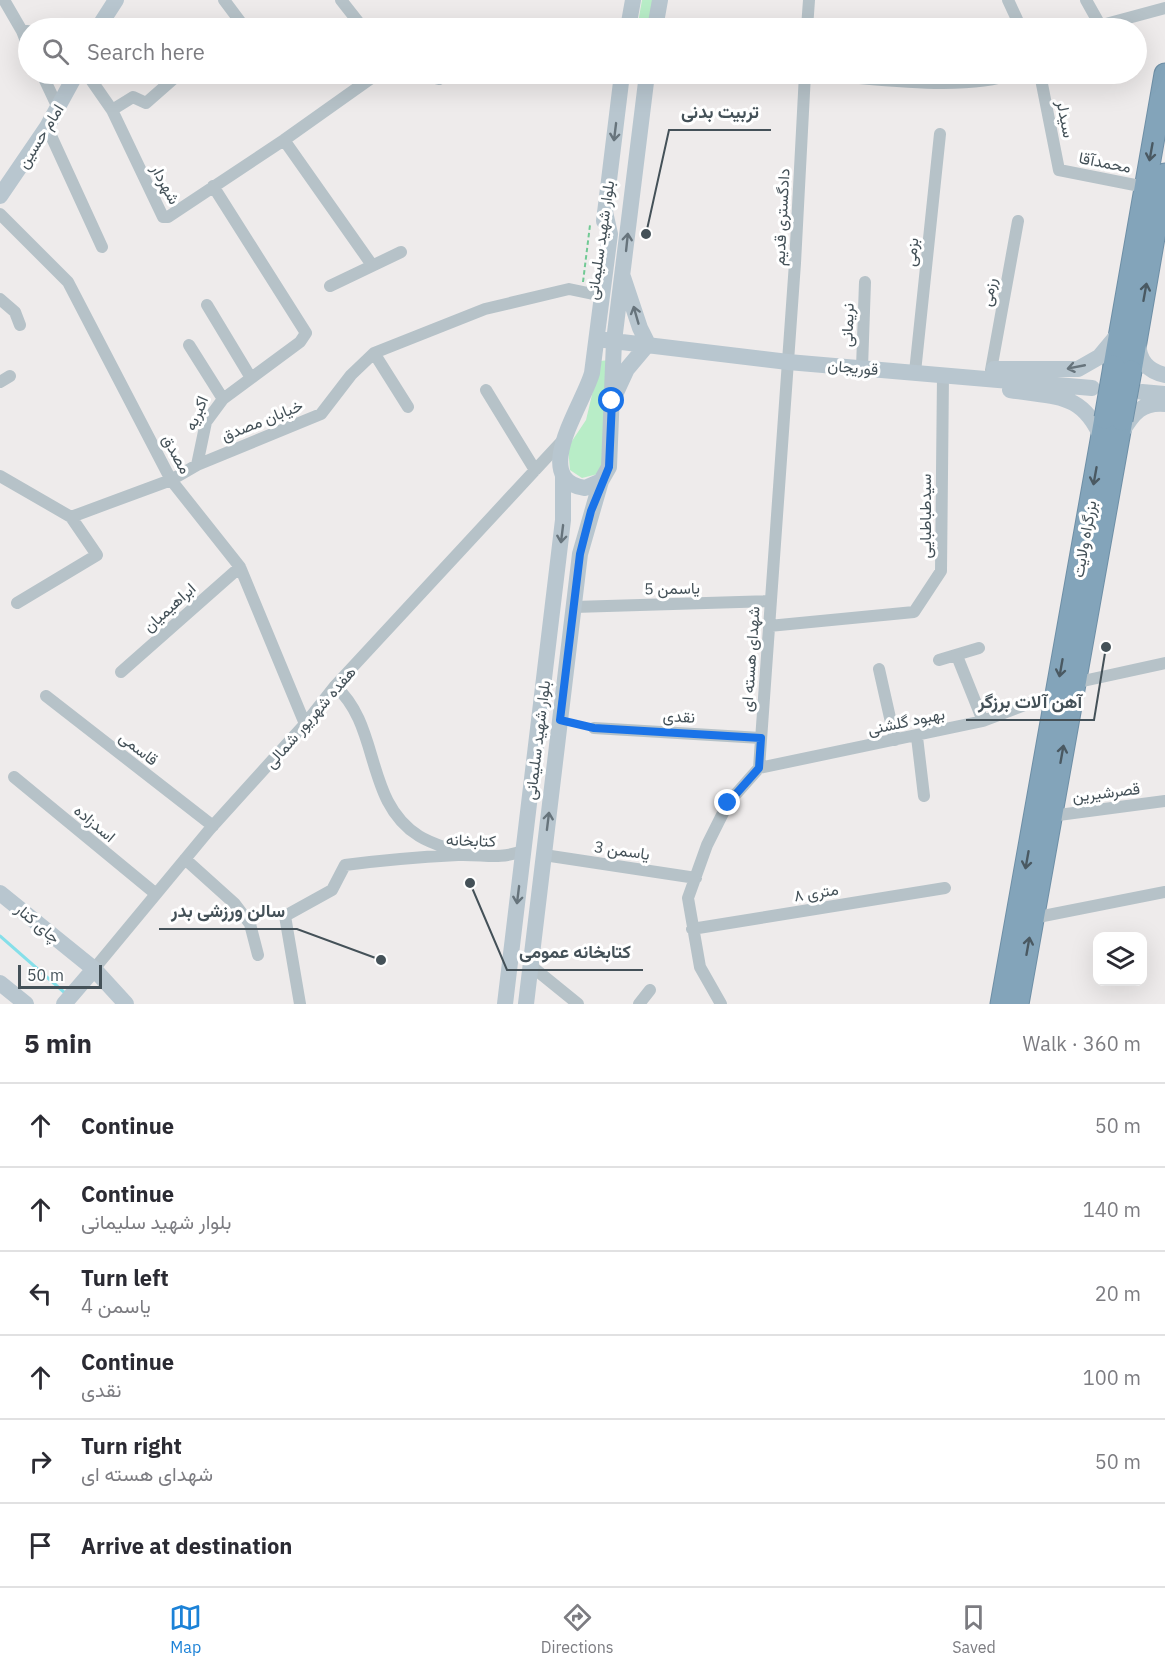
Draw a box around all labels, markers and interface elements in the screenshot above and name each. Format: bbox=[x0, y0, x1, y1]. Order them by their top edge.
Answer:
search box bbox=[18, 18, 1147, 84]
icon: search bbox=[39, 35, 72, 68]
text: Search here bbox=[87, 37, 205, 66]
callout: تربیت بدنی bbox=[669, 94, 771, 130]
street label: سیدلر bbox=[1051, 98, 1079, 140]
street label: امام حسین bbox=[12, 100, 68, 172]
text: تربیت بدنی bbox=[681, 100, 759, 123]
one-way arrow bbox=[609, 121, 620, 141]
one-way arrow bbox=[1145, 142, 1156, 161]
street label: محمدآقا bbox=[1077, 147, 1133, 177]
street label: شهردار bbox=[146, 160, 185, 208]
street label: دادگستری قدیم bbox=[768, 168, 795, 266]
street label: بلوار شهید سلیمانی bbox=[582, 179, 619, 301]
one-way arrow bbox=[621, 232, 632, 252]
street label: بزمی bbox=[900, 237, 923, 268]
street label: رزمی bbox=[976, 276, 1001, 308]
one-way arrow bbox=[1139, 283, 1150, 303]
street label: نریمانی bbox=[836, 303, 859, 347]
one-way arrow bbox=[630, 305, 641, 324]
street label: قوریجان bbox=[827, 355, 879, 380]
one-way arrow bbox=[1066, 362, 1086, 373]
route start bbox=[598, 387, 624, 413]
street label: اکبریه bbox=[180, 393, 213, 434]
street label: خیابان مصدق bbox=[218, 394, 306, 445]
street label: مصدق bbox=[158, 431, 196, 477]
one-way arrow bbox=[1089, 465, 1100, 485]
street label: سیدطباطبایی bbox=[915, 474, 936, 558]
street label: بزرگراه ولایت bbox=[1067, 499, 1102, 579]
one-way arrow bbox=[556, 524, 567, 544]
street label: ابراهیمیان bbox=[138, 578, 200, 637]
street label: یاسمن 5 bbox=[644, 578, 700, 599]
street label: شهدای هسته ای bbox=[736, 606, 765, 712]
one-way arrow bbox=[1055, 657, 1066, 677]
street label: هفده شهریور شمالی bbox=[260, 662, 361, 773]
street label: بلوار شهید سلیمانی bbox=[520, 679, 555, 801]
callout: آهن آلات برزگر bbox=[966, 684, 1094, 720]
text: آهن آلات برزگر bbox=[977, 690, 1083, 713]
street label: بهبود گلشنی bbox=[866, 703, 947, 740]
street label: نقدی bbox=[662, 705, 696, 728]
street label: قاسمی bbox=[115, 727, 162, 770]
one-way arrow bbox=[1057, 745, 1068, 765]
street label: قصرشیرین bbox=[1071, 778, 1141, 807]
route end bbox=[714, 789, 740, 815]
street label: اسدزاده bbox=[70, 800, 120, 847]
one-way arrow bbox=[543, 811, 554, 831]
street label: کتابخانه bbox=[446, 829, 496, 851]
street label: یاسمن 3 bbox=[593, 836, 651, 865]
one-way arrow bbox=[1021, 849, 1032, 869]
street label: ۸ متری bbox=[792, 879, 840, 906]
one-way arrow bbox=[512, 884, 523, 904]
callout: سالن ورزشی بدر bbox=[159, 893, 297, 929]
street label: چای کنار bbox=[10, 898, 65, 949]
text: سالن ورزشی بدر bbox=[170, 899, 285, 922]
map controls bbox=[1093, 932, 1147, 986]
button: layers bbox=[1093, 932, 1147, 986]
callout: کتابخانه عمومی bbox=[507, 934, 643, 970]
one-way arrow bbox=[1023, 937, 1034, 957]
text: کتابخانه عمومی bbox=[519, 940, 631, 963]
scale bar bbox=[18, 962, 102, 989]
text: 50 m bbox=[27, 965, 64, 985]
text: 5 min bbox=[24, 1026, 92, 1060]
text: Walk · 360 m bbox=[1023, 1030, 1141, 1057]
icon: ahead bbox=[24, 1109, 57, 1142]
text: Continue bbox=[81, 1111, 174, 1140]
text: 50 m bbox=[1095, 1112, 1141, 1139]
text: Continue bbox=[81, 1179, 174, 1208]
icon: ahead bbox=[24, 1193, 57, 1226]
text: 140 m bbox=[1083, 1196, 1141, 1223]
text: بلوار شهید سلیمانی bbox=[81, 1208, 231, 1235]
text: Turn left bbox=[81, 1263, 169, 1292]
icon: left bbox=[24, 1277, 57, 1310]
text: 20 m bbox=[1095, 1280, 1141, 1307]
text: یاسمن 4 bbox=[81, 1292, 151, 1319]
text: Continue bbox=[81, 1347, 174, 1376]
icon: ahead bbox=[24, 1361, 57, 1394]
text: 100 m bbox=[1083, 1364, 1141, 1391]
text: نقدی bbox=[81, 1376, 121, 1403]
text: Turn right bbox=[81, 1431, 182, 1460]
icon: right bbox=[24, 1445, 57, 1478]
text: 50 m bbox=[1095, 1448, 1141, 1475]
text: شهدای هسته ای bbox=[81, 1460, 213, 1487]
icon: arrive bbox=[24, 1529, 57, 1562]
text: Arrive at destination bbox=[81, 1531, 292, 1560]
tab: Map bbox=[169, 1601, 202, 1657]
tab: Directions bbox=[541, 1601, 614, 1657]
tab: Saved bbox=[952, 1601, 996, 1657]

